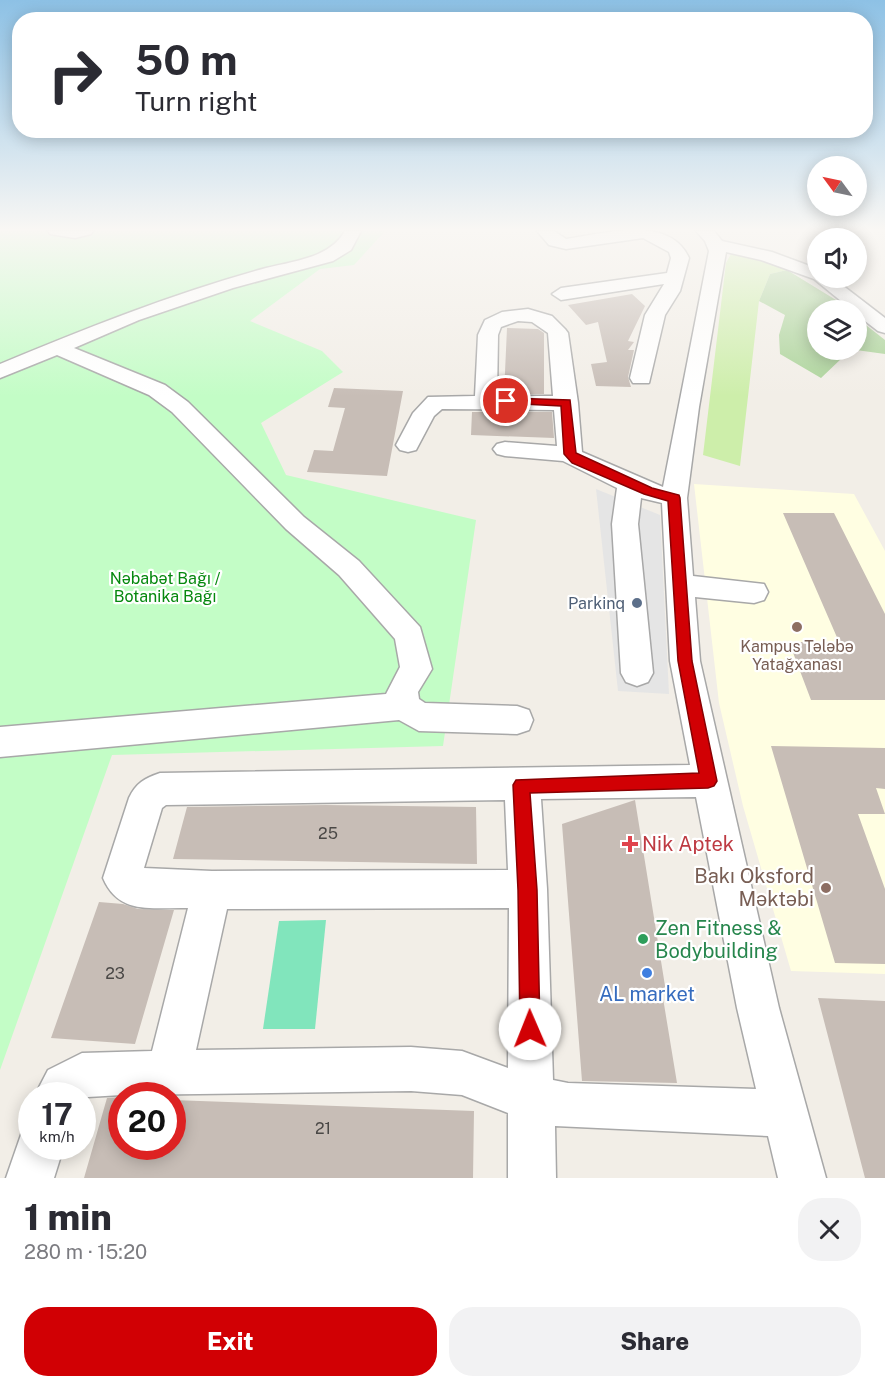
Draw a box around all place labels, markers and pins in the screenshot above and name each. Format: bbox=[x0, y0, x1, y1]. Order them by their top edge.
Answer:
pin bbox=[480, 375, 531, 426]
place label: Parkinq bbox=[568, 594, 625, 613]
marker: Parkinq bbox=[630, 596, 644, 610]
marker: Kampus Tələbə Yatağxanası bbox=[790, 620, 804, 634]
place label: Kampus Tələbə Yatağxanası bbox=[740, 637, 854, 674]
place label: Nik Aptek bbox=[642, 832, 734, 856]
marker: Nik Aptek bbox=[623, 837, 637, 851]
place label: Bakı Oksford Məktəbi bbox=[694, 864, 814, 911]
marker: Bakı Oksford Məktəbi bbox=[819, 881, 833, 895]
place label: Zen Fitness & Bodybuilding bbox=[655, 916, 782, 963]
marker: Zen Fitness & Bodybuilding bbox=[636, 932, 650, 946]
marker: AL market bbox=[640, 966, 654, 980]
place label: AL market bbox=[599, 982, 695, 1006]

